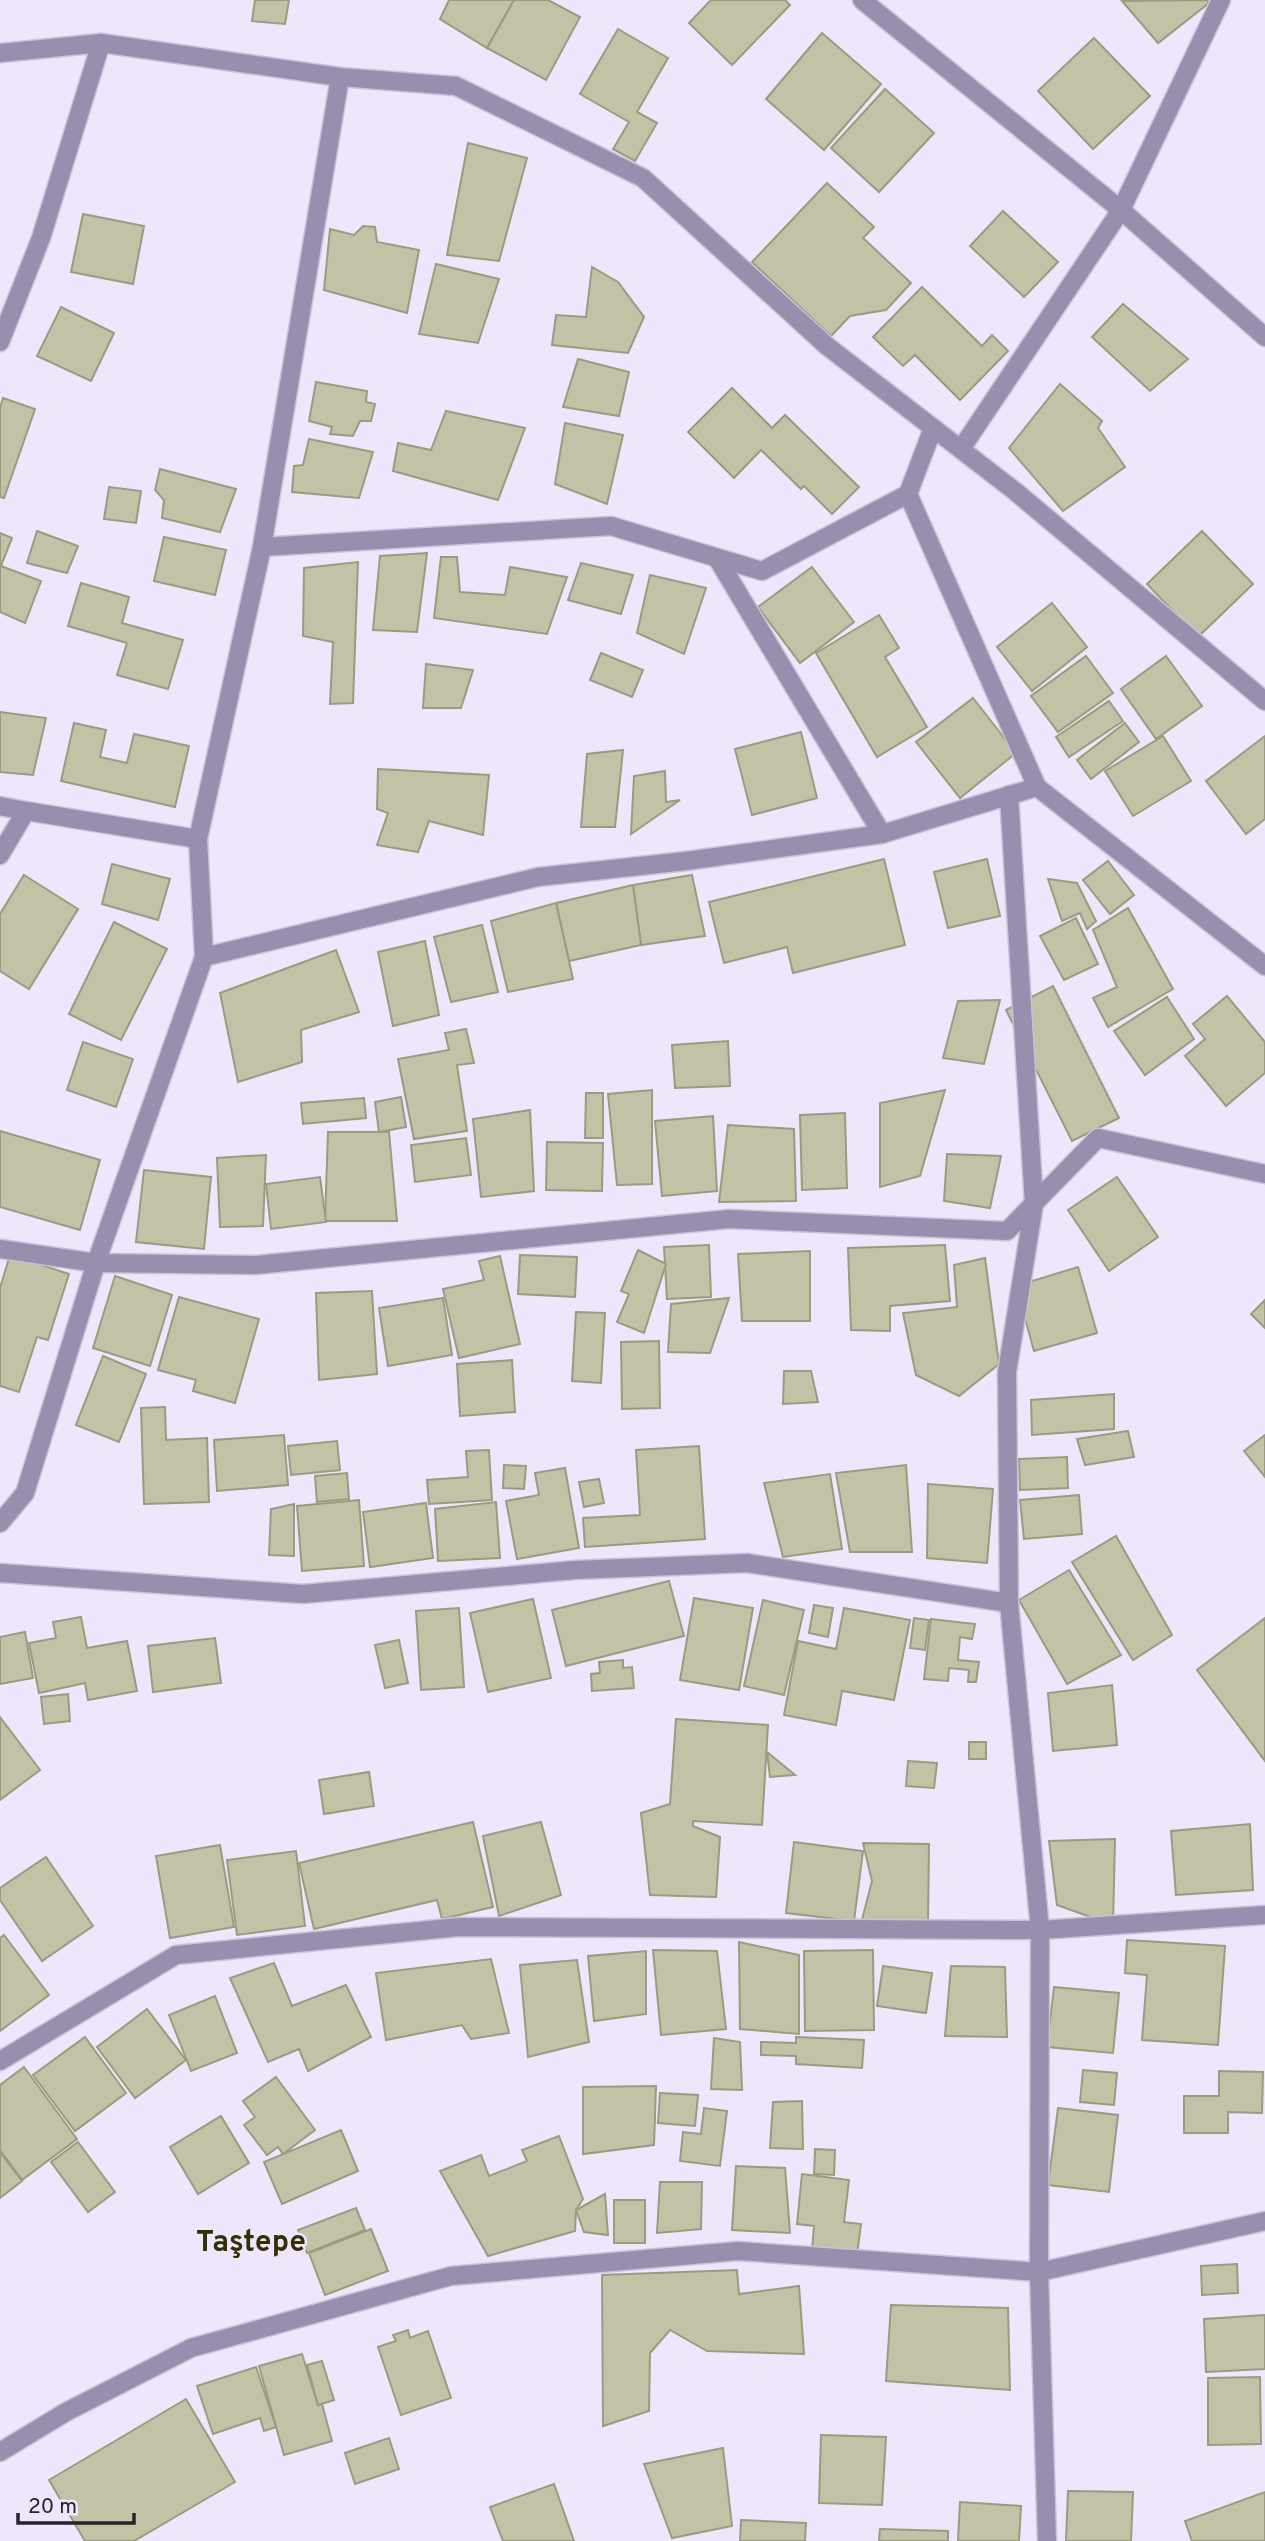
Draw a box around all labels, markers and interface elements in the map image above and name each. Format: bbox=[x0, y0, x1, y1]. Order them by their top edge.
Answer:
district label: Taştepe bbox=[196, 2225, 306, 2262]
scale bar bbox=[18, 2482, 133, 2526]
text: 20 m bbox=[28, 2494, 77, 2521]

